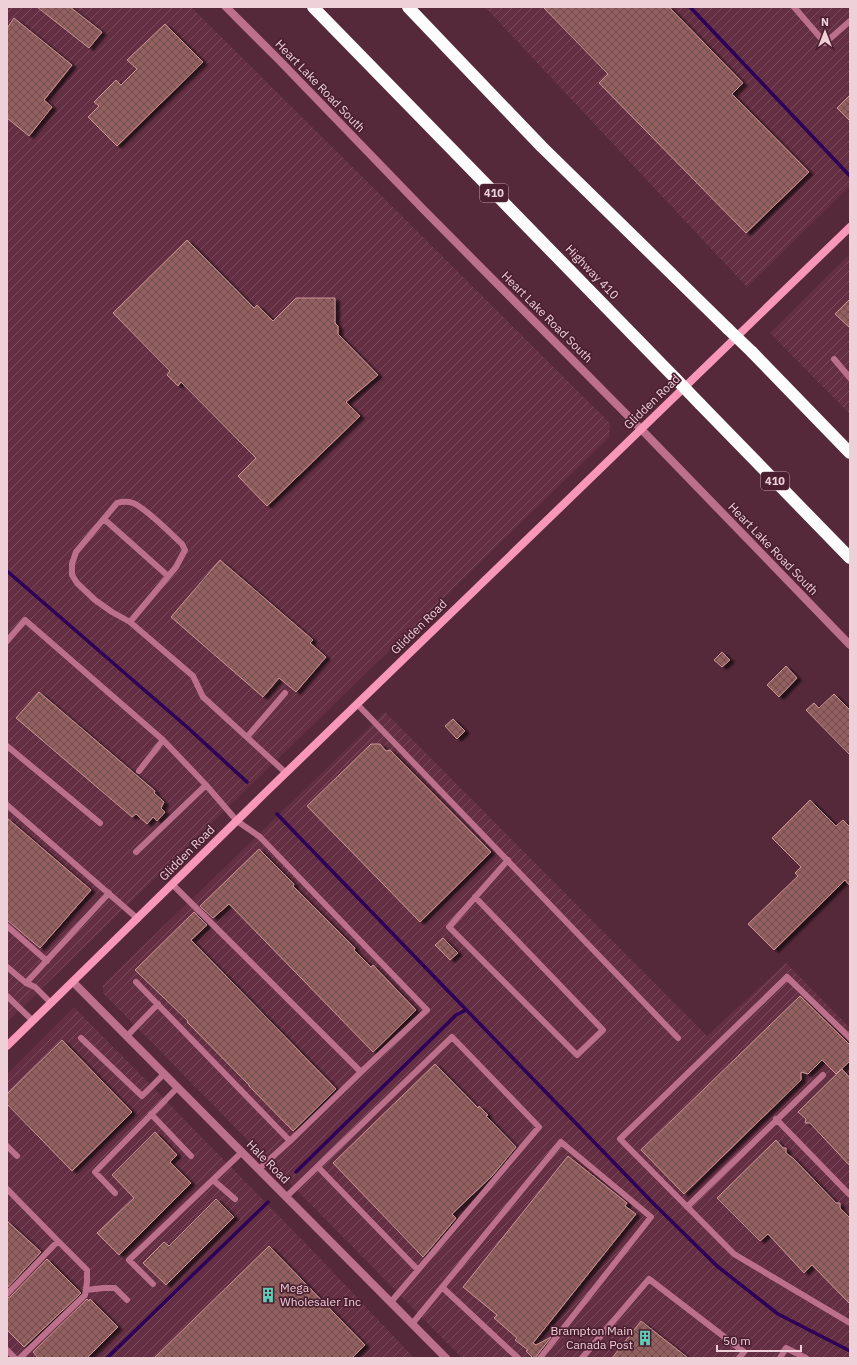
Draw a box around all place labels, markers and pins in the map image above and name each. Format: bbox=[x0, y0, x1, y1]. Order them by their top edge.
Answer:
place label: Mega Wholesaler Inc bbox=[280, 1280, 361, 1309]
building icon: Mega Wholesaler Inc bbox=[259, 1286, 277, 1304]
place label: Brampton Main Canada Post bbox=[551, 1323, 633, 1352]
building icon: Brampton Main Canada Post bbox=[636, 1329, 654, 1347]

